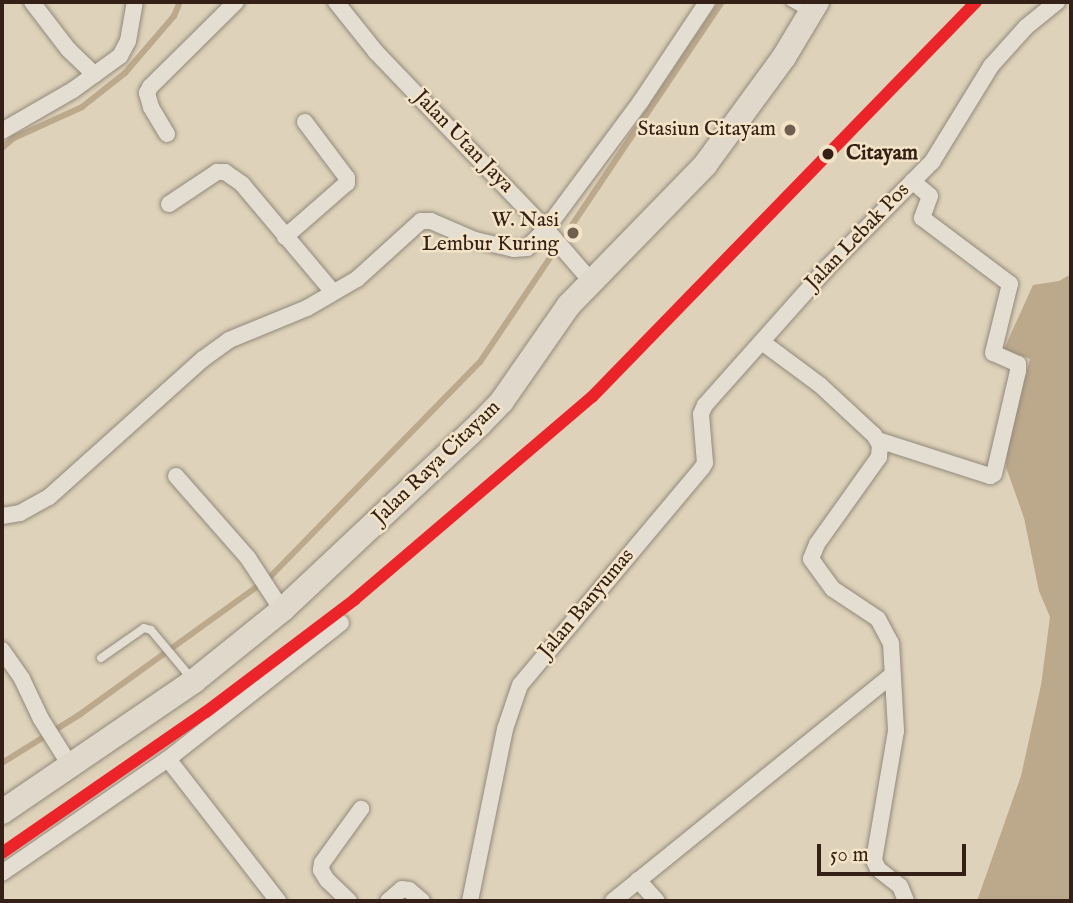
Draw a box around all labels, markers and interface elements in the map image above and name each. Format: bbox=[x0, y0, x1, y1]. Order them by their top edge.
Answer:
street label: Jalan Utan Jaya bbox=[408, 85, 518, 199]
place label: Stasiun Citayam bbox=[637, 117, 776, 143]
marker: Stasiun Citayam bbox=[782, 122, 798, 138]
place label: Citayam bbox=[846, 141, 918, 167]
marker: Citayam bbox=[816, 142, 840, 166]
street label: Jalan Lebak Pos bbox=[801, 178, 915, 296]
place label: W. Nasi Lembur Kuring bbox=[422, 208, 559, 258]
marker: W. Nasi Lembur Kuring bbox=[565, 225, 581, 241]
street label: Jalan Raya Citayam bbox=[368, 395, 506, 531]
street label: Jalan Banyumas bbox=[534, 544, 640, 664]
scale bar bbox=[821, 830, 970, 874]
text: 50 m bbox=[830, 842, 869, 869]

